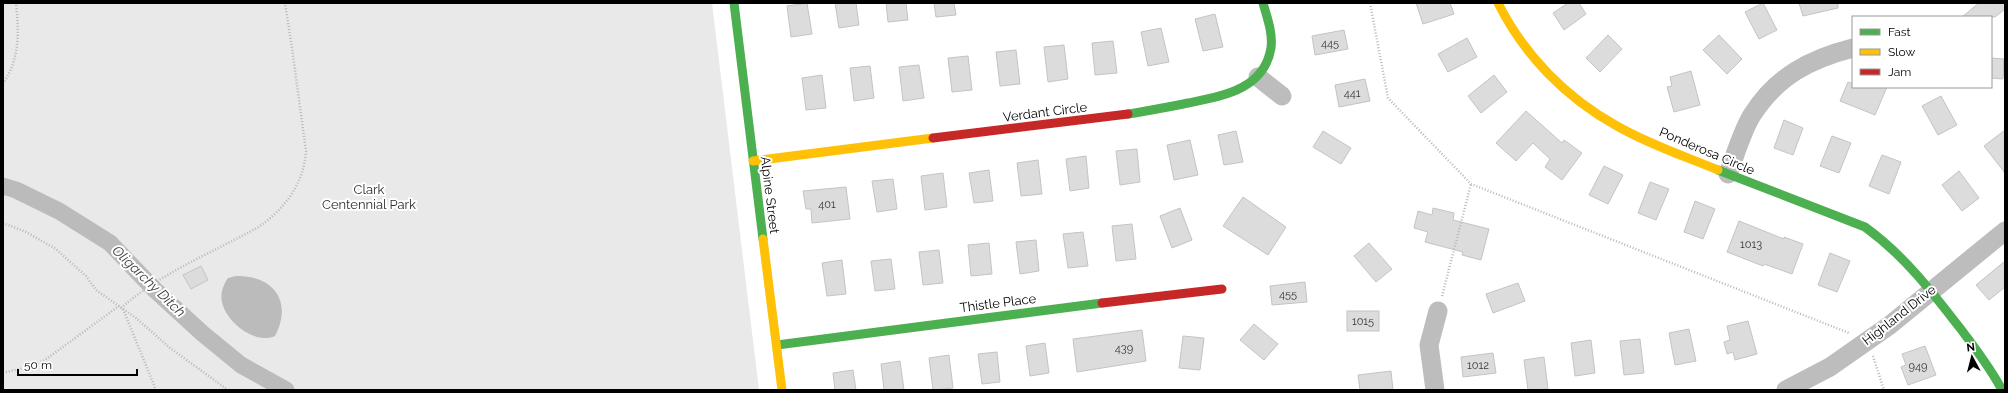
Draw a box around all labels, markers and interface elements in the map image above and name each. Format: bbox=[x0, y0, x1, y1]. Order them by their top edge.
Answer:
legend bbox=[1852, 16, 1992, 88]
text: Fast bbox=[1888, 25, 1911, 39]
house number: 445 bbox=[1321, 37, 1339, 50]
text: Slow bbox=[1888, 45, 1915, 59]
text: Jam bbox=[1888, 65, 1911, 79]
house number: 441 bbox=[1344, 87, 1361, 100]
street label: Verdant Circle bbox=[1002, 99, 1088, 125]
street label: Ponderosa Circle bbox=[1657, 124, 1757, 178]
street label: Alpine Street bbox=[758, 156, 782, 235]
park label: Clark Centennial Park bbox=[322, 182, 416, 212]
house number: 401 bbox=[818, 198, 836, 211]
house number: 1013 bbox=[1740, 238, 1762, 251]
water label: Oligarchy Ditch bbox=[109, 242, 189, 320]
street label: Highland Drive bbox=[1859, 282, 1939, 348]
house number: 455 bbox=[1279, 288, 1297, 301]
street label: Thistle Place bbox=[959, 291, 1037, 315]
house number: 1015 bbox=[1352, 315, 1374, 328]
north arrow bbox=[1952, 337, 1992, 377]
text: N bbox=[1966, 341, 1976, 355]
house number: 439 bbox=[1115, 342, 1133, 355]
scale bar bbox=[18, 351, 137, 377]
text: 50 m bbox=[24, 358, 52, 372]
house number: 1012 bbox=[1467, 359, 1489, 372]
house number: 949 bbox=[1909, 360, 1927, 373]

